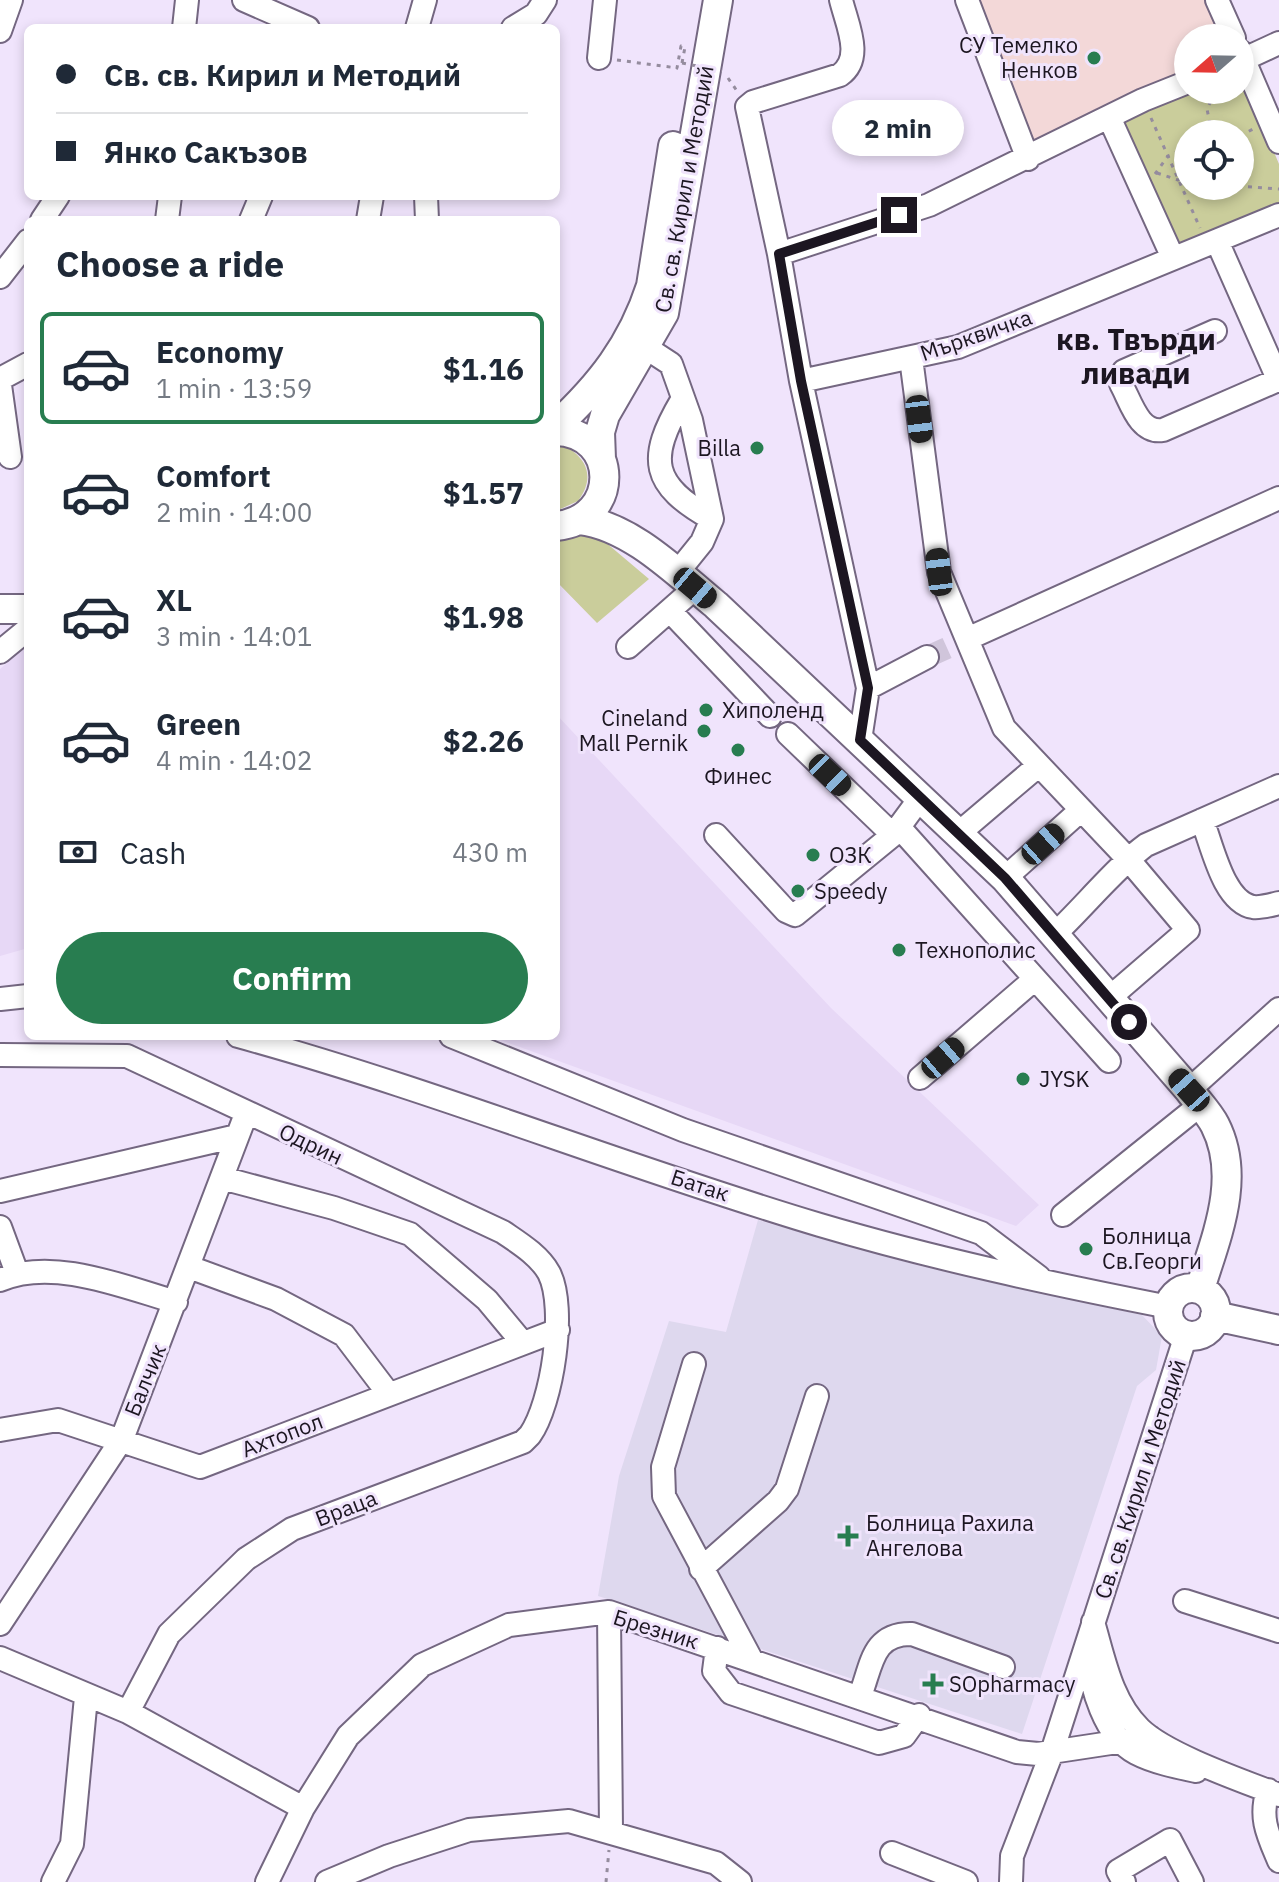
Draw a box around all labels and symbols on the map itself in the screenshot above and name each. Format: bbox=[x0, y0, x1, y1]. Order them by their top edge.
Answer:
north arrow bbox=[1174, 24, 1254, 104]
place label: СУ Темелко Ненков bbox=[959, 30, 1078, 84]
marker: СУ Темелко Ненков bbox=[1085, 49, 1103, 67]
street label: Св. св. Кирил и Методий bbox=[647, 63, 720, 315]
callout: 2 min bbox=[833, 99, 965, 155]
route end bbox=[881, 197, 917, 233]
street label: Мърквичка bbox=[916, 302, 1036, 367]
district label: кв. Твърди ливади bbox=[1056, 319, 1216, 392]
car bbox=[904, 394, 934, 444]
place label: Billa bbox=[698, 433, 741, 462]
marker: Billa bbox=[748, 439, 766, 457]
car bbox=[924, 547, 954, 597]
car bbox=[669, 563, 721, 613]
place label: Хиполенд bbox=[722, 695, 824, 724]
marker: Хиполенд bbox=[697, 701, 715, 719]
place label: Cineland Mall Pernik bbox=[579, 703, 688, 757]
marker: Cineland Mall Pernik bbox=[695, 722, 713, 740]
marker: Финес bbox=[729, 741, 747, 759]
car bbox=[804, 750, 856, 800]
place label: Финес bbox=[704, 761, 772, 790]
car bbox=[1017, 819, 1069, 869]
place label: ОЗК bbox=[829, 840, 872, 869]
marker: ОЗК bbox=[804, 846, 822, 864]
place label: Speedy bbox=[814, 876, 887, 905]
marker: Speedy bbox=[789, 882, 807, 900]
place label: Технополис bbox=[915, 935, 1036, 964]
marker: Технополис bbox=[890, 941, 908, 959]
route start bbox=[1111, 1004, 1147, 1040]
car bbox=[917, 1033, 969, 1083]
place label: JYSK bbox=[1039, 1064, 1090, 1093]
car bbox=[1164, 1064, 1214, 1116]
marker: JYSK bbox=[1014, 1070, 1032, 1088]
street label: Одрин bbox=[275, 1116, 348, 1171]
street label: Батак bbox=[667, 1162, 733, 1207]
place label: Болница Св.Георги bbox=[1102, 1221, 1202, 1275]
marker: Болница Св.Георги bbox=[1077, 1240, 1095, 1258]
street label: Балчик bbox=[117, 1339, 172, 1420]
street label: Св. св. Кирил и Методий bbox=[1087, 1355, 1192, 1602]
street label: Ахтопол bbox=[237, 1406, 327, 1463]
street label: Враца bbox=[311, 1482, 381, 1533]
place label: Болница Рахила Ангелова bbox=[866, 1508, 1034, 1562]
marker: Болница Рахила Ангелова bbox=[837, 1525, 859, 1547]
street label: Брезник bbox=[610, 1602, 702, 1655]
place label: SOpharmacy bbox=[949, 1669, 1075, 1698]
marker: SOpharmacy bbox=[924, 1675, 942, 1693]

